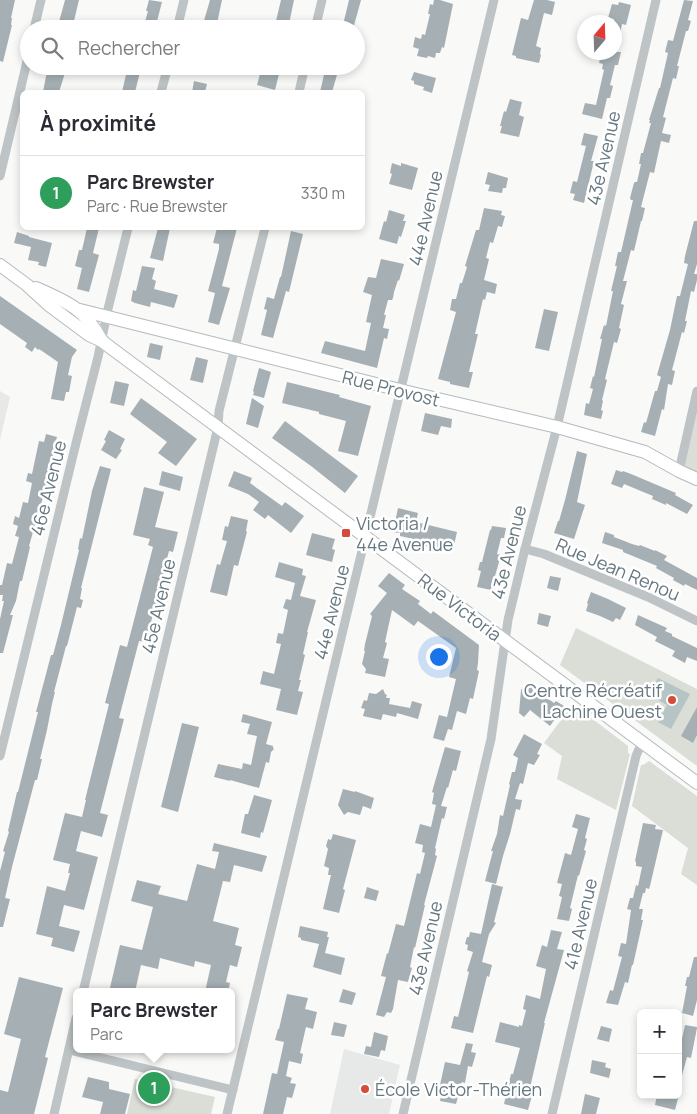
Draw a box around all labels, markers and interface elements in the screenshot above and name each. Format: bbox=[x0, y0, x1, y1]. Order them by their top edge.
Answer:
north arrow bbox=[577, 15, 622, 60]
search box bbox=[20, 20, 365, 75]
icon: search bbox=[38, 34, 66, 62]
text: Rechercher bbox=[78, 35, 180, 61]
street label: 43e Avenue bbox=[580, 108, 626, 208]
text: À proximité bbox=[40, 109, 156, 137]
street label: 44e Avenue bbox=[402, 168, 448, 268]
text: Parc Brewster bbox=[87, 169, 214, 195]
text: 1 bbox=[52, 182, 60, 204]
text: 330 m bbox=[301, 182, 345, 204]
text: Parc · Rue Brewster bbox=[87, 195, 228, 217]
street label: Rue Provost bbox=[340, 364, 442, 412]
street label: 46e Avenue bbox=[25, 438, 71, 538]
street label: 43e Avenue bbox=[485, 502, 531, 602]
place label: Victoria / 44e Avenue bbox=[356, 511, 453, 556]
marker: Victoria / 44e Avenue bbox=[340, 527, 352, 539]
street label: Rue Jean Renou bbox=[552, 532, 684, 606]
street label: 45e Avenue bbox=[135, 556, 181, 656]
street label: 44e Avenue bbox=[308, 562, 354, 662]
street label: Rue Victoria bbox=[413, 568, 507, 646]
your location bbox=[426, 644, 452, 670]
place label: Centre Récréatif Lachine Ouest bbox=[524, 678, 663, 723]
marker: Centre Récréatif Lachine Ouest bbox=[666, 694, 678, 706]
street label: 41e Avenue bbox=[558, 876, 602, 972]
street label: 43e Avenue bbox=[402, 898, 448, 998]
popup bbox=[73, 988, 235, 1053]
text: Parc Brewster bbox=[90, 997, 218, 1023]
map controls bbox=[637, 1009, 682, 1099]
button: + bbox=[637, 1009, 682, 1054]
text: Parc bbox=[90, 1023, 123, 1045]
button: − bbox=[637, 1054, 682, 1099]
pin: 1 bbox=[138, 1069, 170, 1107]
place label: École Victor-Thérien bbox=[375, 1077, 542, 1101]
marker: École Victor-Thérien bbox=[359, 1083, 371, 1095]

